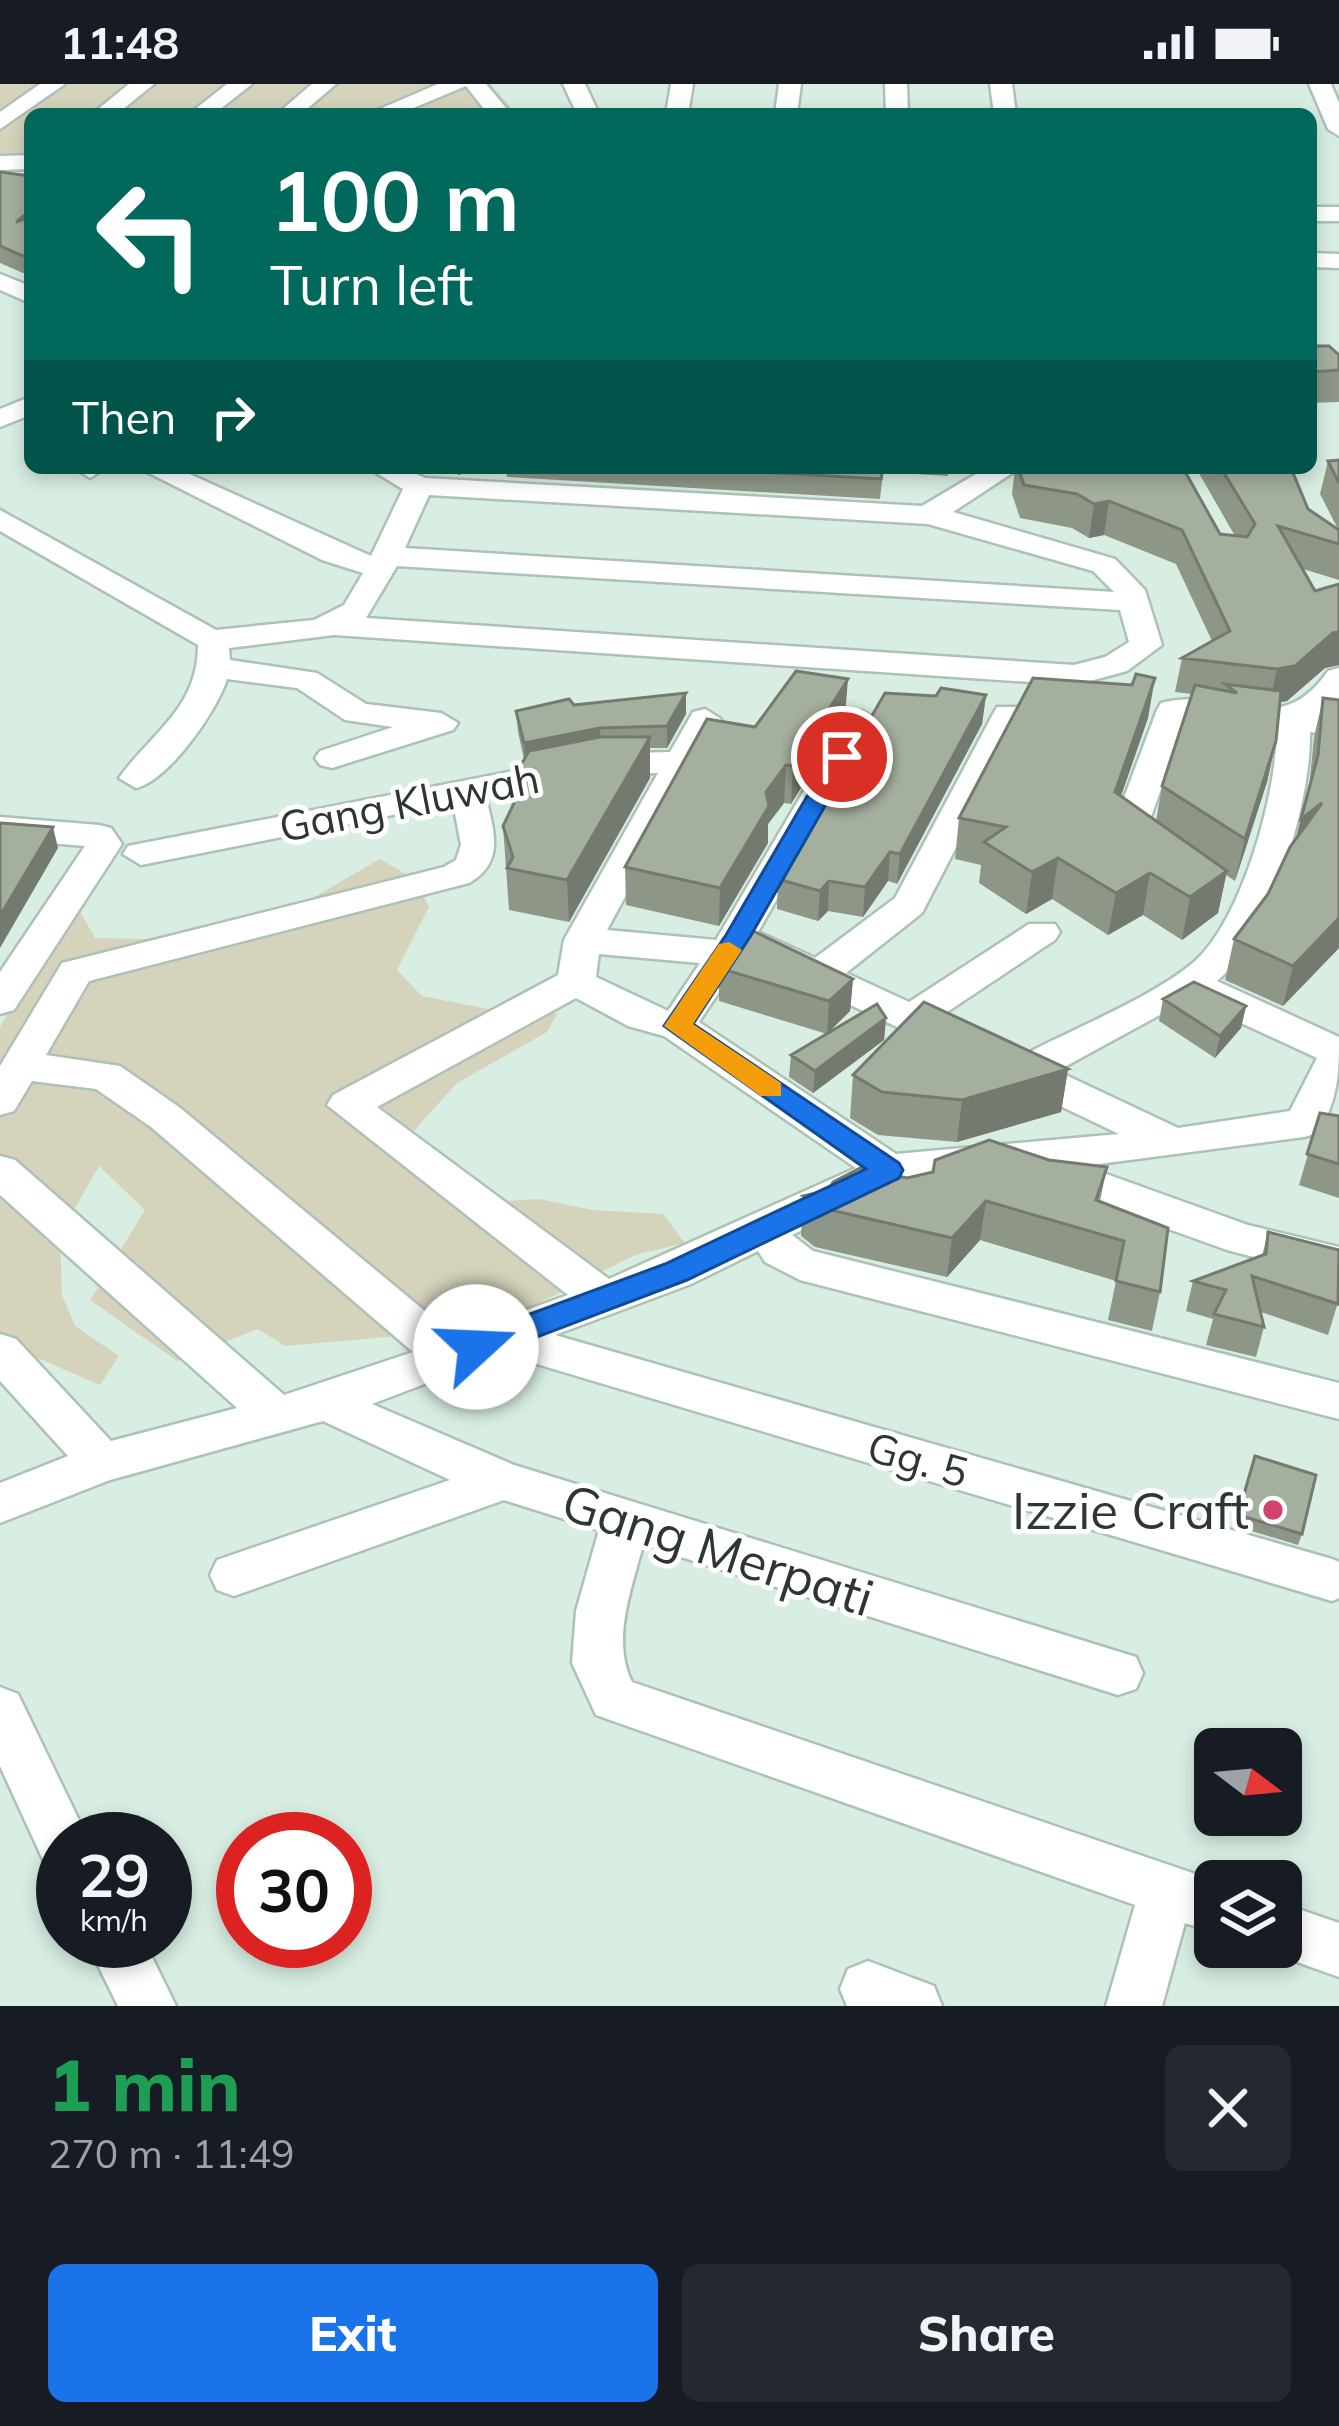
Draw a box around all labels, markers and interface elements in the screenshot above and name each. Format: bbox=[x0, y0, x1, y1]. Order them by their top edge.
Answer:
text: 11:48 bbox=[60, 14, 179, 70]
text: 100 m bbox=[270, 147, 520, 252]
icon: left bbox=[72, 156, 228, 312]
text: Turn left bbox=[270, 251, 473, 319]
icon: right bbox=[200, 384, 266, 450]
text: Then bbox=[72, 389, 176, 445]
pin bbox=[791, 706, 893, 808]
icon: arrive bbox=[809, 724, 875, 790]
street label: Gang Kluwah bbox=[275, 751, 543, 853]
position arrow bbox=[413, 1284, 539, 1410]
street label: Gg. 5 bbox=[862, 1419, 974, 1499]
street label: Gang Merpati bbox=[554, 1469, 882, 1629]
place label: Izzie Craft bbox=[1012, 1478, 1249, 1542]
marker: Izzie Craft bbox=[1260, 1497, 1286, 1523]
north arrow bbox=[1194, 1728, 1302, 1836]
map controls bbox=[1194, 1728, 1302, 1968]
speed limit sign: 30 bbox=[216, 1812, 372, 1968]
text: 29 bbox=[78, 1837, 150, 1912]
button: layers bbox=[1194, 1860, 1302, 1968]
text: km/h bbox=[80, 1901, 148, 1939]
text: 1 min bbox=[48, 2039, 241, 2129]
button: close bbox=[1165, 2045, 1291, 2171]
text: 270 m · 11:49 bbox=[48, 2129, 294, 2178]
button: Exit bbox=[48, 2264, 658, 2402]
button: Share bbox=[682, 2264, 1291, 2402]

